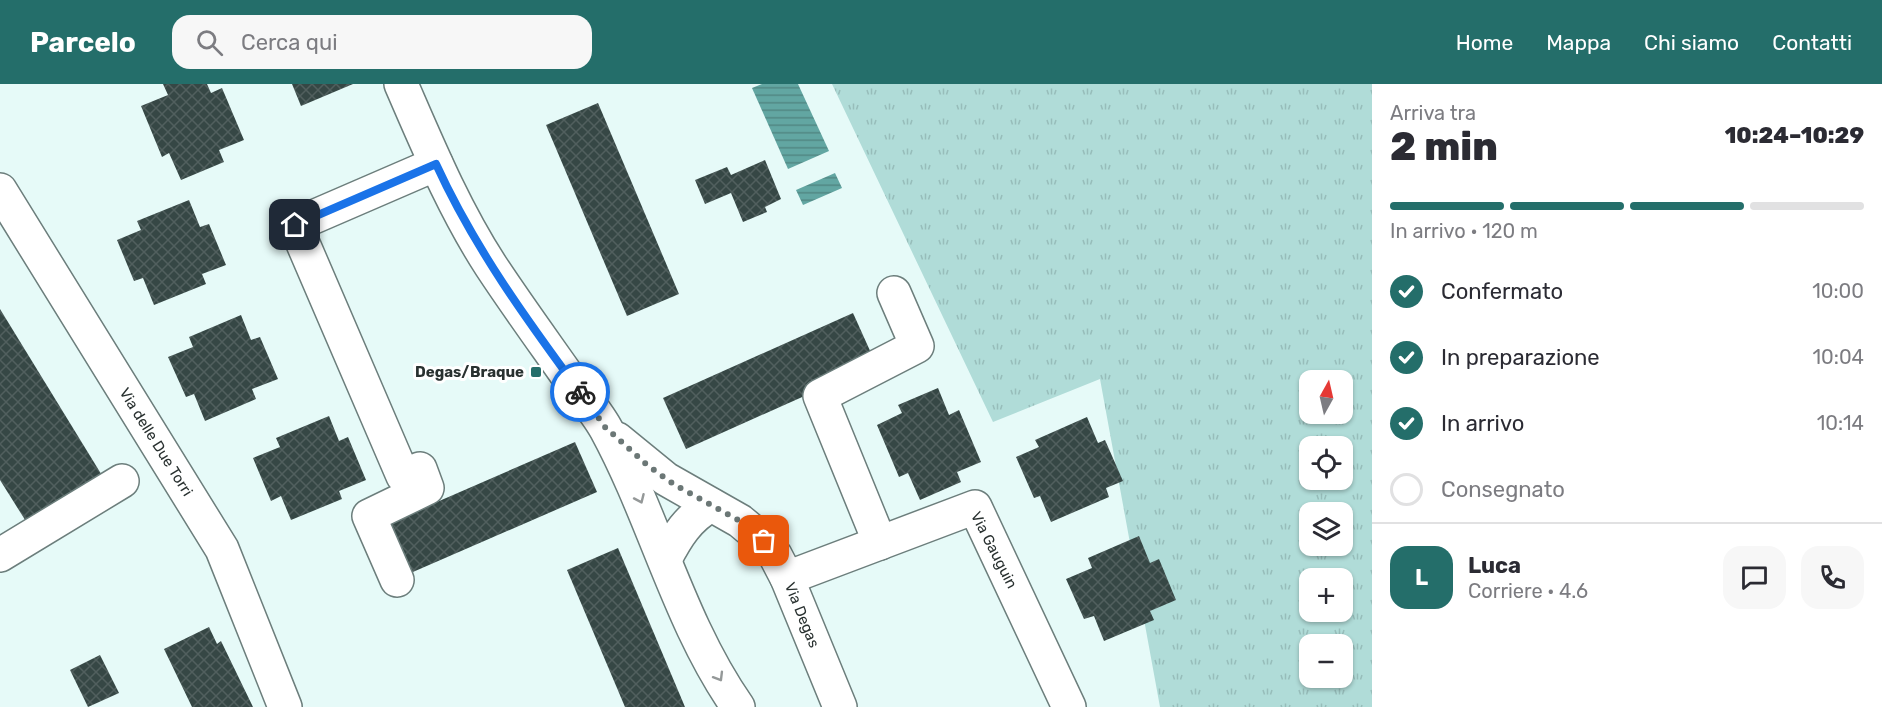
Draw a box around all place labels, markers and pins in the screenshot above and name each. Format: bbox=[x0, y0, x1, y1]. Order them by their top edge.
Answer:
pin bbox=[269, 199, 320, 250]
place label: Degas/Braque bbox=[415, 363, 524, 381]
marker: Degas/Braque bbox=[529, 365, 543, 379]
pin bbox=[738, 515, 789, 566]

